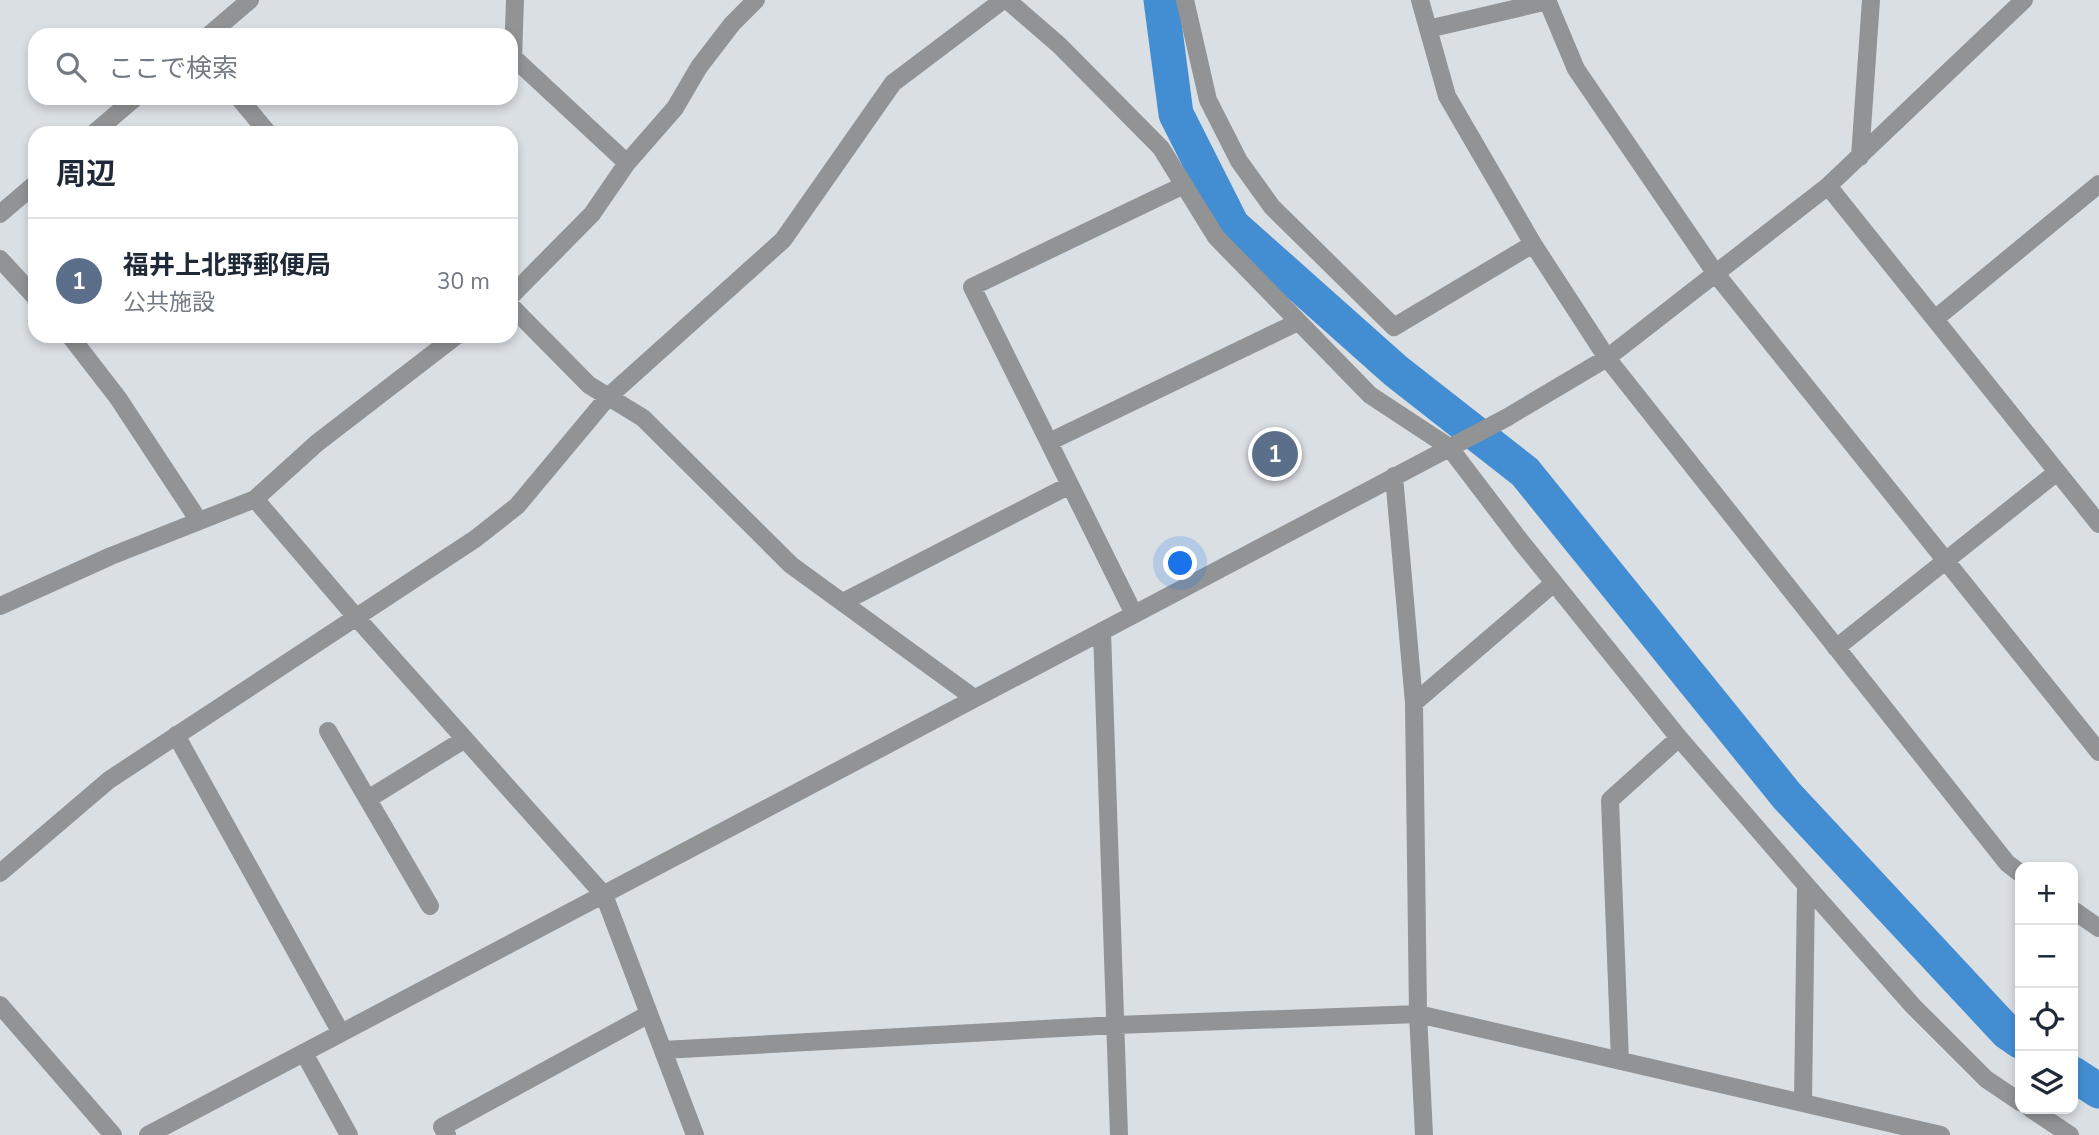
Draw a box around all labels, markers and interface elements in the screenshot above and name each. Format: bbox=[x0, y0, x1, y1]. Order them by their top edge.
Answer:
search box bbox=[28, 28, 518, 105]
icon: search bbox=[52, 48, 90, 86]
text: ここで検索 bbox=[108, 51, 238, 86]
text: 周辺 bbox=[56, 154, 116, 195]
text: 福井上北野郵便局 bbox=[123, 248, 331, 283]
text: 1 bbox=[72, 266, 86, 297]
text: 30 m bbox=[437, 266, 490, 297]
text: 公共施設 bbox=[123, 287, 215, 318]
pin: 1 bbox=[1252, 428, 1298, 480]
your location bbox=[1163, 546, 1197, 580]
map controls bbox=[2015, 862, 2078, 1114]
button: + bbox=[2015, 862, 2078, 925]
button: − bbox=[2015, 925, 2078, 988]
button: locate bbox=[2015, 988, 2078, 1051]
button: layers bbox=[2015, 1051, 2078, 1114]

